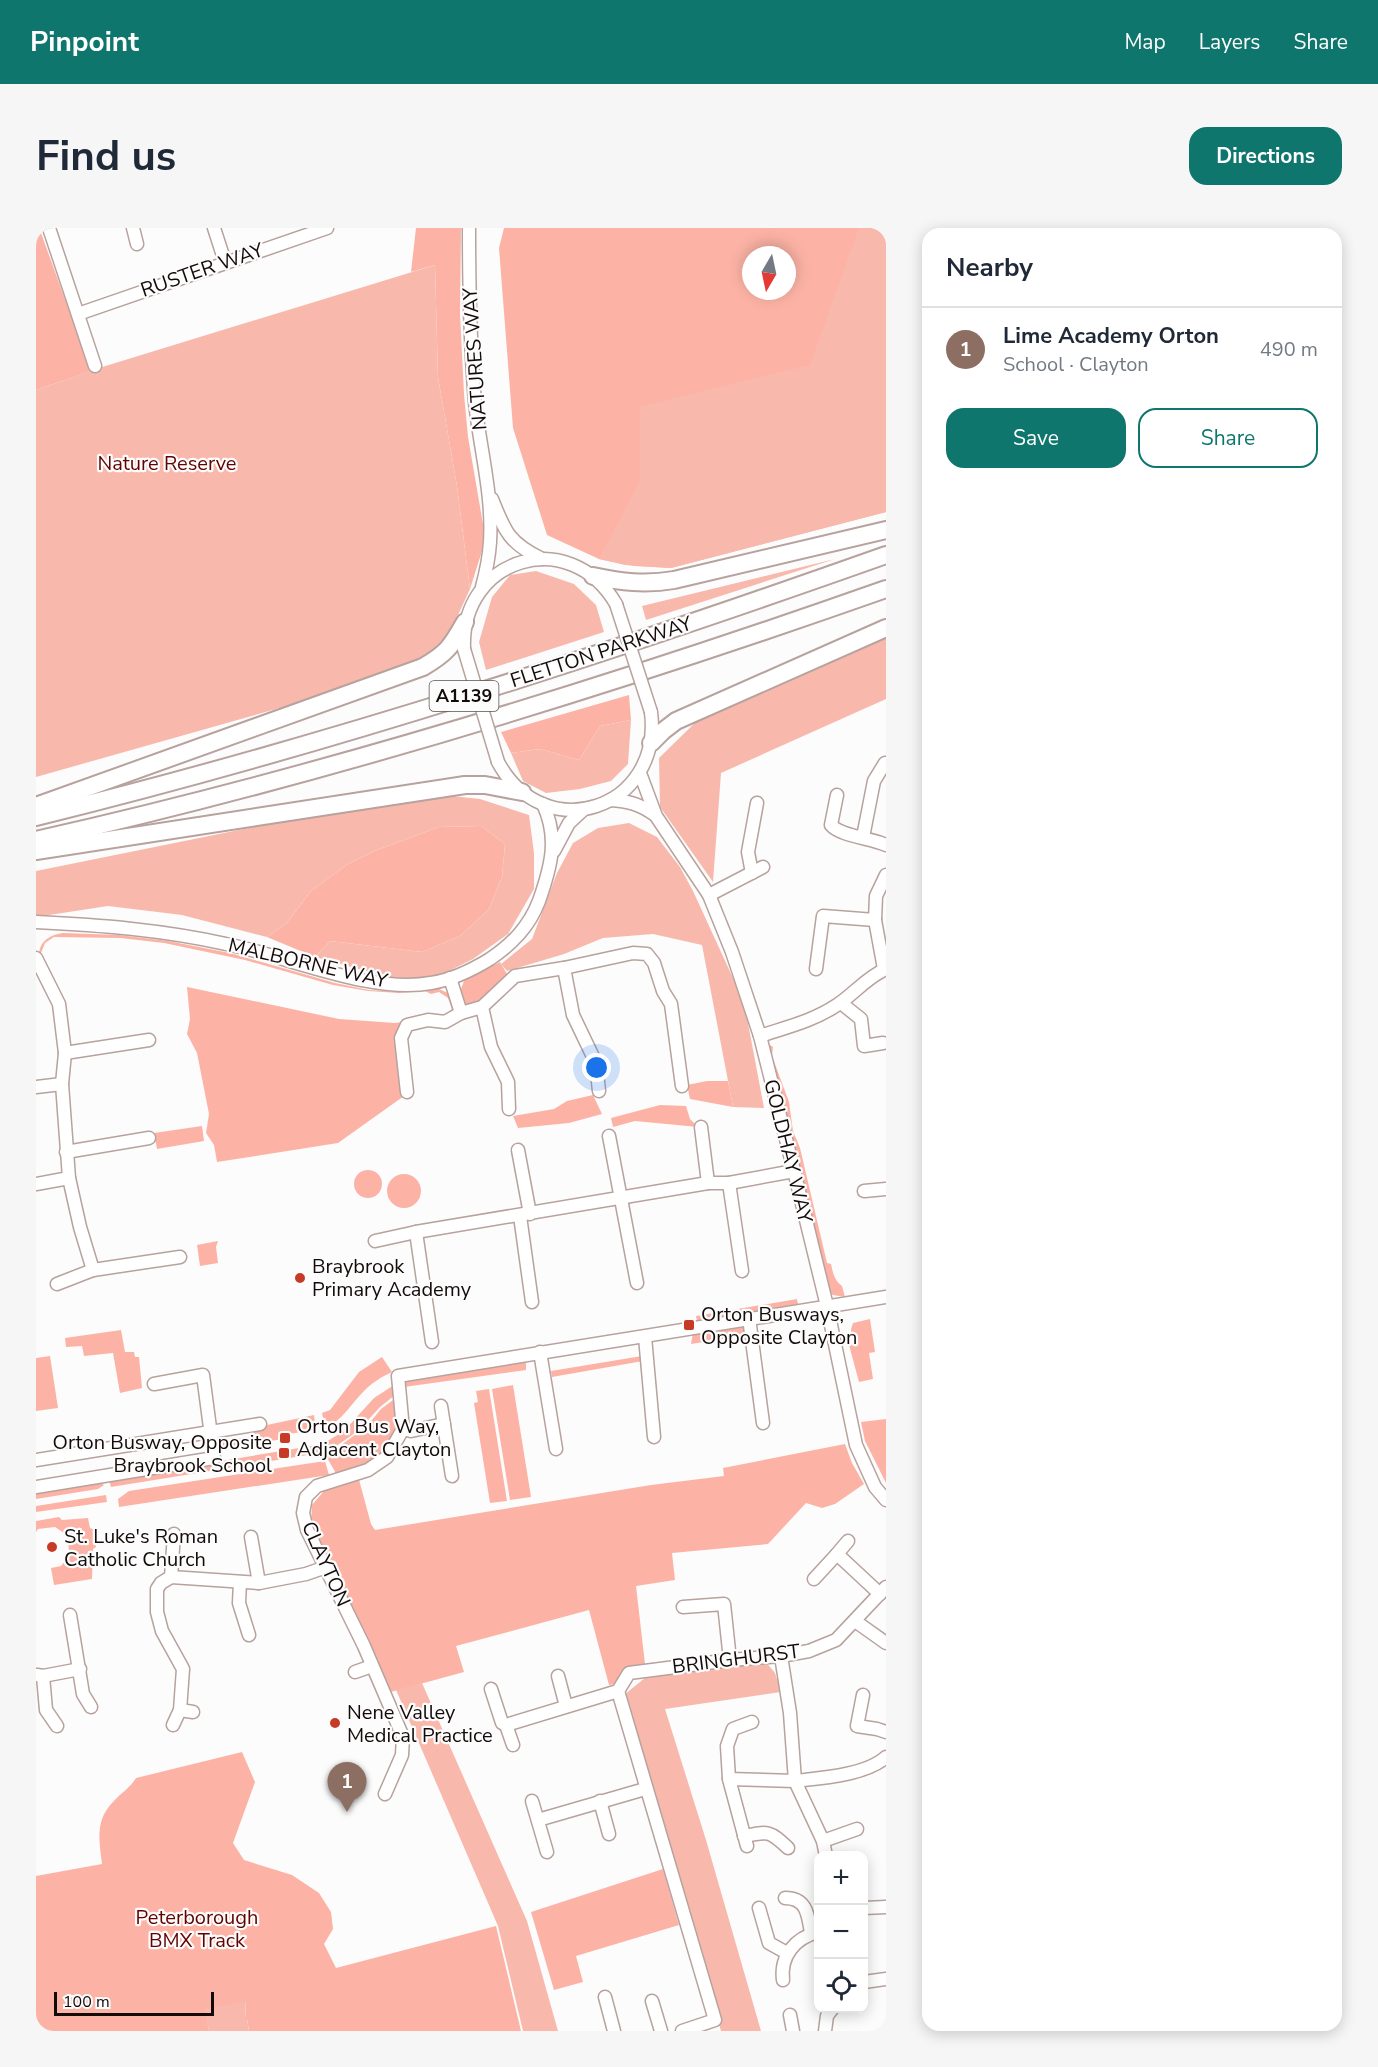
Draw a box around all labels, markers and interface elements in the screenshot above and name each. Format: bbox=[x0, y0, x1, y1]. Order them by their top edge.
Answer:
text: Pinpoint bbox=[30, 23, 139, 61]
text: Map bbox=[1124, 28, 1166, 56]
text: Layers bbox=[1199, 28, 1260, 56]
text: Share bbox=[1293, 28, 1348, 56]
button: Directions bbox=[1189, 127, 1342, 185]
text: Find us bbox=[36, 128, 176, 185]
street label: RUSTER WAY bbox=[137, 236, 268, 304]
north arrow bbox=[742, 246, 796, 300]
text: Nearby bbox=[946, 250, 1033, 285]
street label: NATURES WAY bbox=[456, 286, 493, 431]
text: Lime Academy Orton bbox=[1003, 321, 1219, 351]
text: 1 bbox=[960, 336, 972, 363]
text: 490 m bbox=[1260, 336, 1318, 363]
text: School · Clayton bbox=[1003, 351, 1149, 378]
button: Save bbox=[946, 408, 1126, 468]
button: Share bbox=[1138, 408, 1318, 468]
park label: Nature Reserve bbox=[97, 450, 237, 477]
street label: FLETTON PARKWAY bbox=[507, 610, 696, 694]
road number: A1139 bbox=[430, 681, 498, 711]
street label: MALBORNE WAY bbox=[226, 932, 391, 995]
your location bbox=[582, 1053, 611, 1082]
street label: GOLDHAY WAY bbox=[757, 1076, 819, 1227]
place label: Braybrook Primary Academy bbox=[312, 1253, 472, 1303]
marker: Braybrook Primary Academy bbox=[293, 1271, 307, 1285]
place label: Orton Busways, Opposite Clayton bbox=[701, 1301, 857, 1351]
marker: Orton Busways, Opposite Clayton bbox=[682, 1318, 696, 1332]
place label: Orton Bus Way, Adjacent Clayton bbox=[297, 1413, 451, 1463]
place label: Orton Busway, Opposite Braybrook School bbox=[53, 1429, 272, 1479]
marker: Orton Bus Way, Adjacent Clayton bbox=[278, 1431, 292, 1445]
marker: Orton Busway, Opposite Braybrook School bbox=[277, 1446, 291, 1460]
street label: CLAYTON bbox=[295, 1517, 357, 1611]
place label: St. Luke's Roman Catholic Church bbox=[64, 1523, 218, 1573]
marker: St. Luke's Roman Catholic Church bbox=[45, 1540, 59, 1554]
street label: BRINGHURST bbox=[671, 1638, 801, 1680]
place label: Nene Valley Medical Practice bbox=[347, 1699, 493, 1749]
marker: Nene Valley Medical Practice bbox=[328, 1716, 342, 1730]
pin: 1 bbox=[328, 1762, 366, 1812]
map controls bbox=[814, 1851, 868, 2013]
button: + bbox=[814, 1851, 868, 1905]
park label: Peterborough BMX Track bbox=[136, 1904, 258, 1954]
button: − bbox=[814, 1905, 868, 1959]
button: locate bbox=[814, 1959, 868, 2013]
scale bar bbox=[54, 1989, 214, 2016]
text: 100 m bbox=[63, 1991, 110, 2013]

